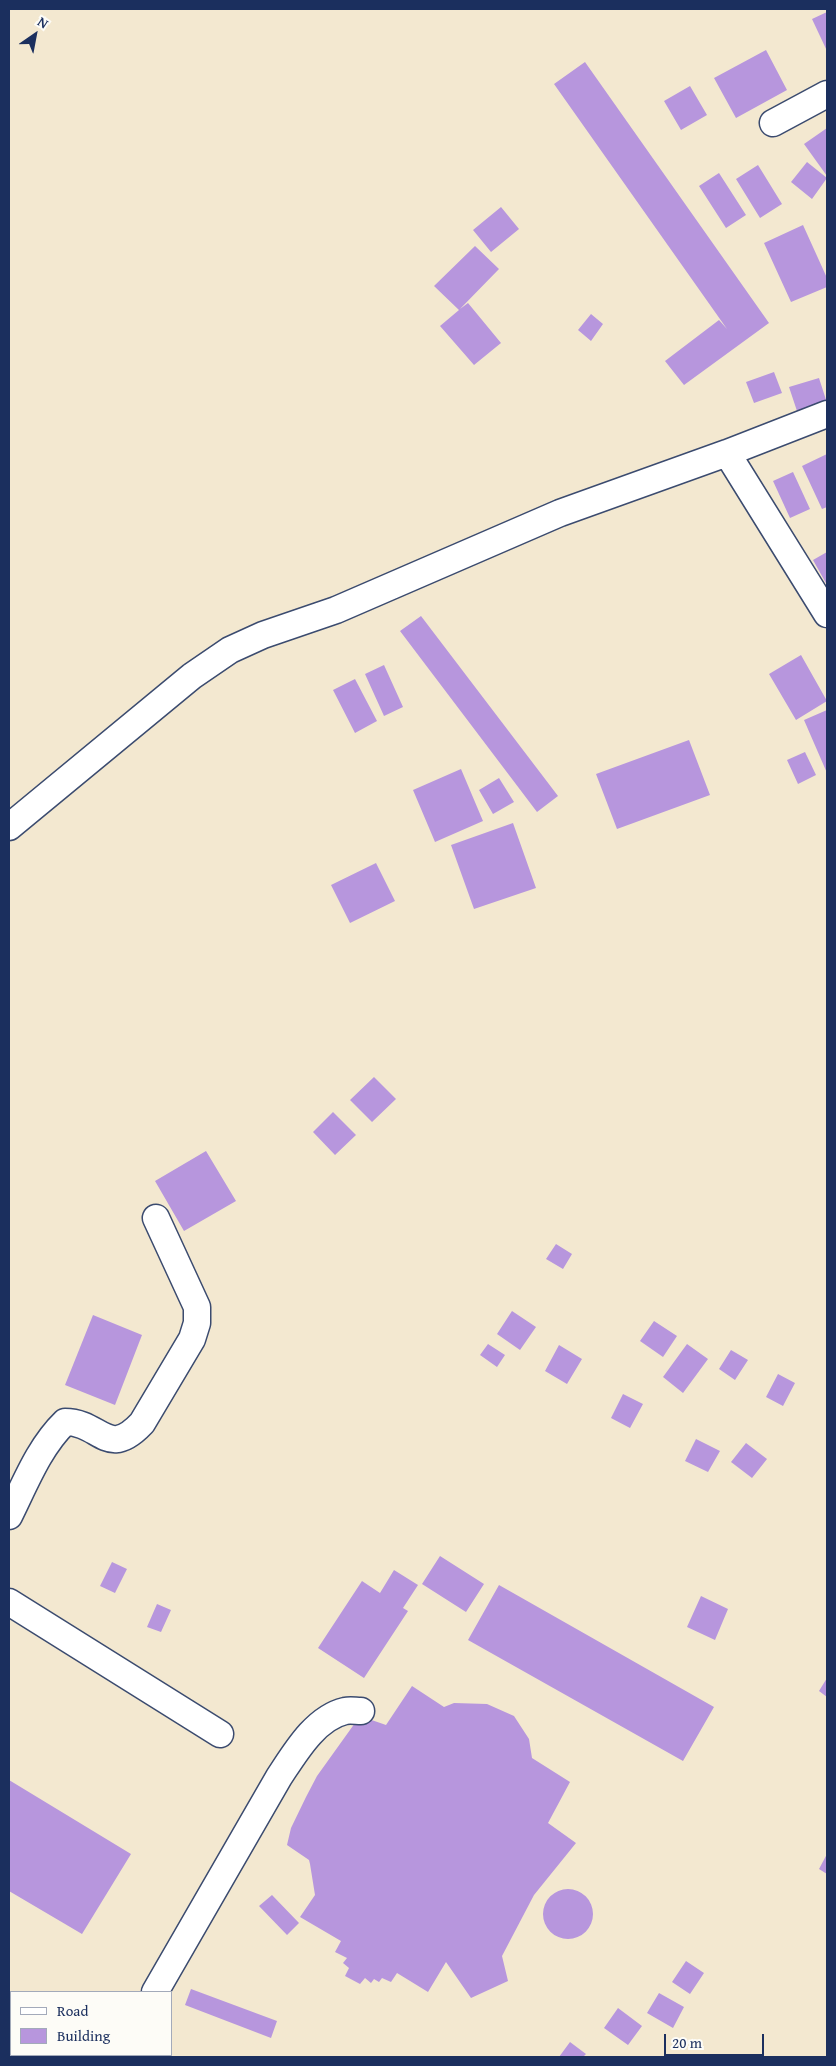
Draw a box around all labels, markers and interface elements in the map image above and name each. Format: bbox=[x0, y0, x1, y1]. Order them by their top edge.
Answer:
north arrow bbox=[10, 10, 60, 60]
text: N bbox=[34, 11, 53, 33]
legend bbox=[10, 1991, 172, 2056]
text: Road bbox=[57, 2000, 88, 2021]
scale bar bbox=[666, 2024, 766, 2056]
text: Building bbox=[57, 2025, 110, 2046]
text: 20 m bbox=[672, 2032, 702, 2053]

